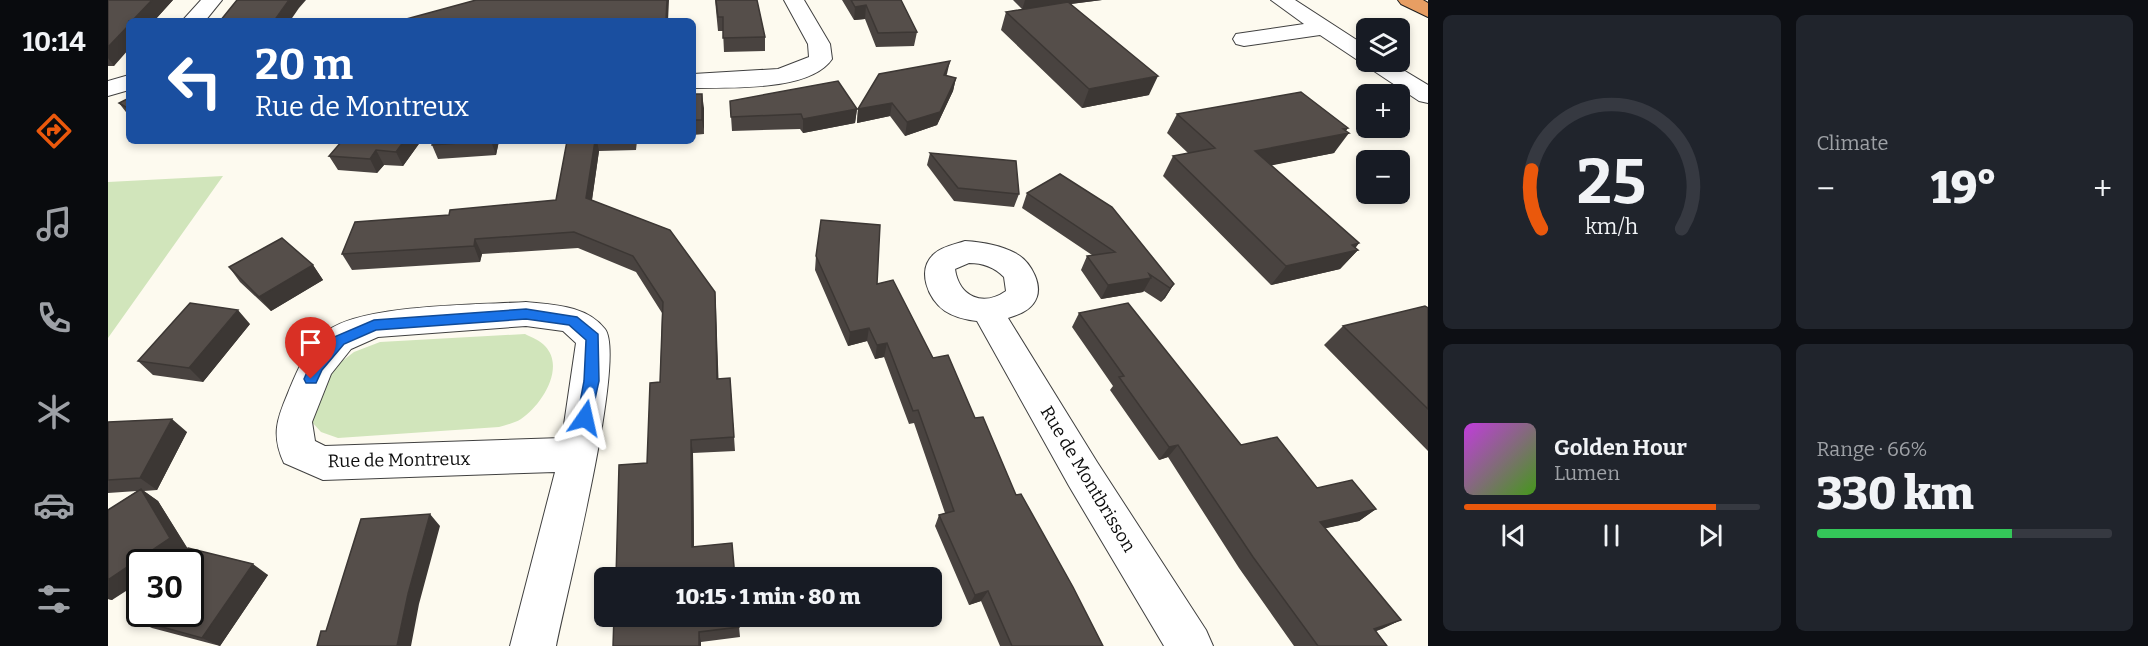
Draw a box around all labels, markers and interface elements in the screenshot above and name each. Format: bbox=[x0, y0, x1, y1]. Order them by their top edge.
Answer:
map controls bbox=[1356, 18, 1410, 204]
button: layers bbox=[1356, 18, 1410, 72]
text: 10:14 bbox=[22, 26, 86, 58]
text: 20 m bbox=[255, 40, 353, 90]
icon: left bbox=[156, 42, 234, 120]
button: + bbox=[1356, 84, 1410, 138]
text: Rue de Montreux bbox=[255, 91, 469, 123]
icon: directions bbox=[33, 110, 75, 152]
text: Climate bbox=[1817, 131, 1888, 155]
text: 25 bbox=[1577, 145, 1646, 220]
button: − bbox=[1356, 150, 1410, 204]
text: 19° bbox=[1931, 161, 1997, 215]
text: − bbox=[1817, 169, 1835, 209]
text: + bbox=[2093, 169, 2112, 209]
icon: music bbox=[33, 203, 75, 245]
text: km/h bbox=[1585, 214, 1638, 240]
icon: phone bbox=[33, 297, 75, 339]
pin bbox=[285, 317, 336, 379]
icon: arrive bbox=[294, 326, 327, 359]
position arrow bbox=[553, 386, 617, 450]
icon: climate bbox=[33, 391, 75, 433]
street label: Rue de Montbrisson bbox=[1036, 402, 1141, 557]
text: Golden Hour bbox=[1554, 434, 1687, 461]
text: Range · 66% bbox=[1817, 437, 1927, 461]
street label: Rue de Montreux bbox=[327, 448, 471, 472]
text: Lumen bbox=[1554, 461, 1620, 485]
text: 330 km bbox=[1817, 467, 1974, 521]
icon: car bbox=[33, 484, 75, 526]
icon: previous bbox=[1497, 519, 1530, 552]
icon: pause bbox=[1595, 519, 1628, 552]
icon: next bbox=[1694, 519, 1727, 552]
speed limit sign: 30 bbox=[126, 549, 204, 627]
icon: filters bbox=[33, 578, 75, 620]
text: 10:15 · 1 min · 80 m bbox=[676, 583, 860, 610]

